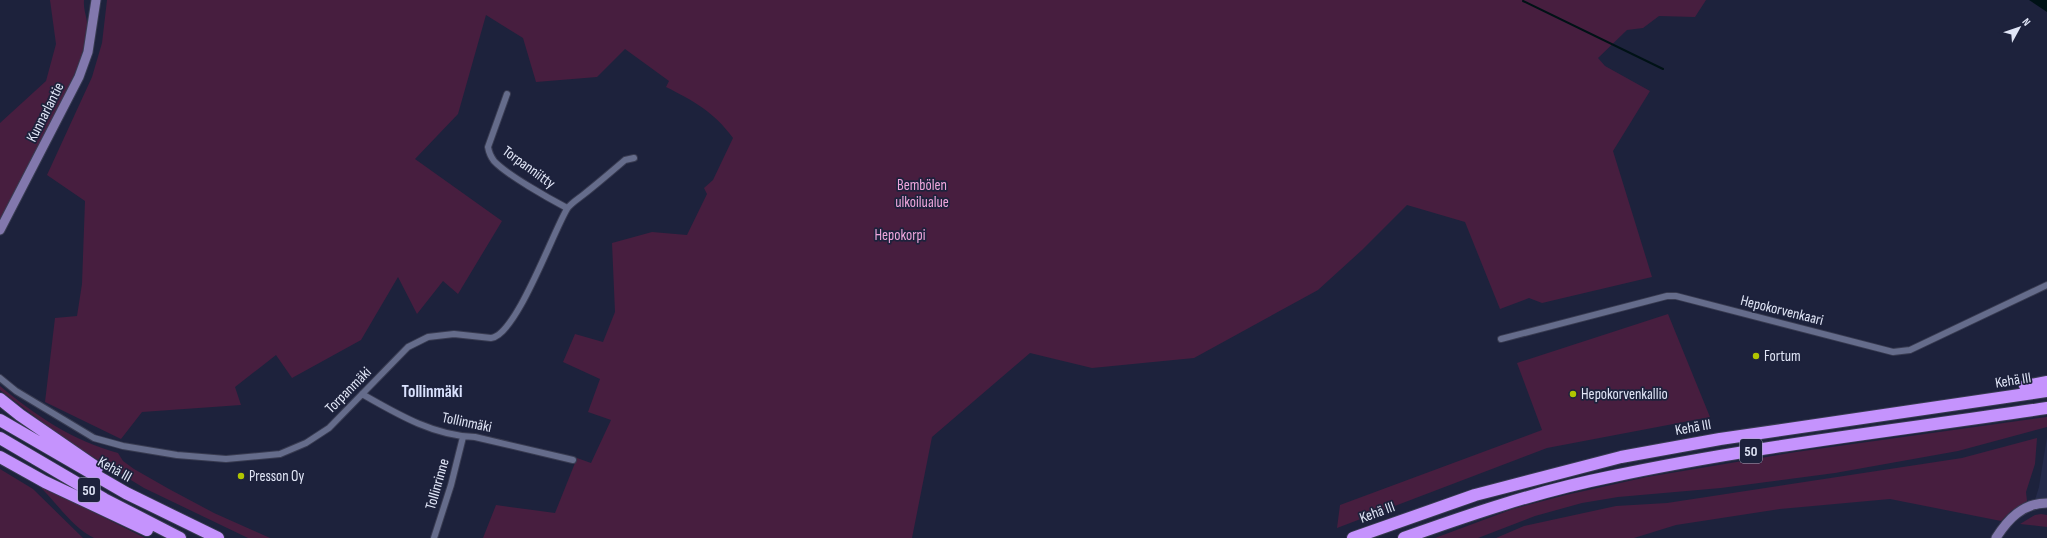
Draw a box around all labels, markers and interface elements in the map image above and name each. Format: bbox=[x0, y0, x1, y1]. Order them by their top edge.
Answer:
north arrow bbox=[1999, 8, 2039, 48]
text: N bbox=[2019, 15, 2033, 28]
street label: Kunnarlantie bbox=[22, 79, 69, 145]
street label: Torpanniitty bbox=[498, 142, 559, 193]
park label: Bembölen ulkoilualue bbox=[895, 176, 949, 212]
park label: Hepokorpi bbox=[874, 226, 926, 245]
street label: Hepokorvenkaari bbox=[1738, 291, 1825, 330]
place label: Fortum bbox=[1764, 347, 1801, 366]
marker: Fortum bbox=[1751, 351, 1761, 361]
street label: Torpanmäki bbox=[321, 363, 376, 418]
street label: Kehä III bbox=[1994, 368, 2032, 393]
district label: Tollinmäki bbox=[402, 382, 462, 402]
place label: Hepokorvenkallio bbox=[1581, 385, 1668, 404]
marker: Hepokorvenkallio bbox=[1568, 389, 1578, 399]
street label: Tollinmäki bbox=[440, 408, 494, 437]
street label: Kehä III bbox=[1674, 415, 1713, 440]
road number: 50 bbox=[1740, 439, 1762, 463]
street label: Kehä III bbox=[94, 452, 135, 487]
street label: Tollinrinne bbox=[421, 456, 454, 512]
place label: Presson Oy bbox=[249, 467, 304, 486]
marker: Presson Oy bbox=[236, 471, 246, 481]
road number: 50 bbox=[78, 478, 100, 502]
street label: Kehä III bbox=[1357, 497, 1397, 528]

